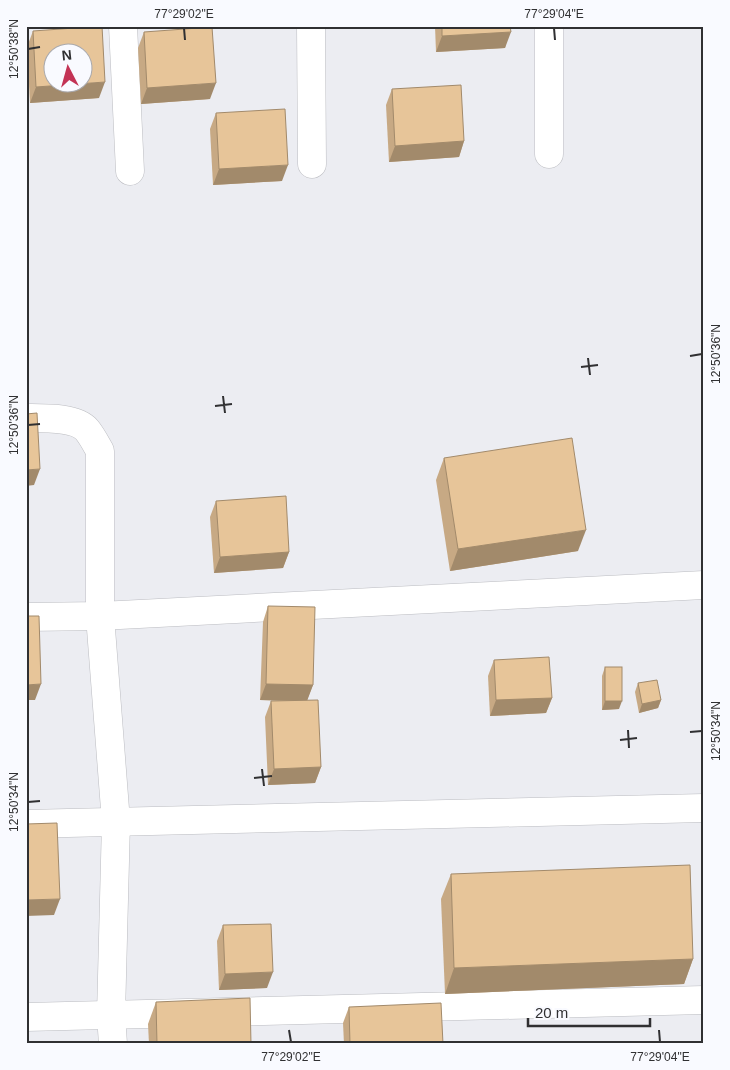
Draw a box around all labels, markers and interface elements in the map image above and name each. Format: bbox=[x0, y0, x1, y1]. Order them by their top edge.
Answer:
text: 77°29'02"E bbox=[154, 7, 214, 21]
text: 77°29'04"E bbox=[524, 7, 584, 21]
text: 12°50'38"N bbox=[7, 19, 21, 79]
north arrow bbox=[42, 42, 92, 92]
text: N bbox=[61, 47, 73, 64]
text: 12°50'36"N bbox=[709, 324, 723, 384]
text: 12°50'36"N bbox=[7, 395, 21, 455]
text: 12°50'34"N bbox=[709, 701, 723, 761]
text: 12°50'34"N bbox=[7, 772, 21, 832]
scale bar bbox=[528, 995, 650, 1027]
text: 20 m bbox=[535, 1004, 568, 1021]
text: 77°29'02"E bbox=[261, 1050, 321, 1064]
text: 77°29'04"E bbox=[630, 1050, 690, 1064]

